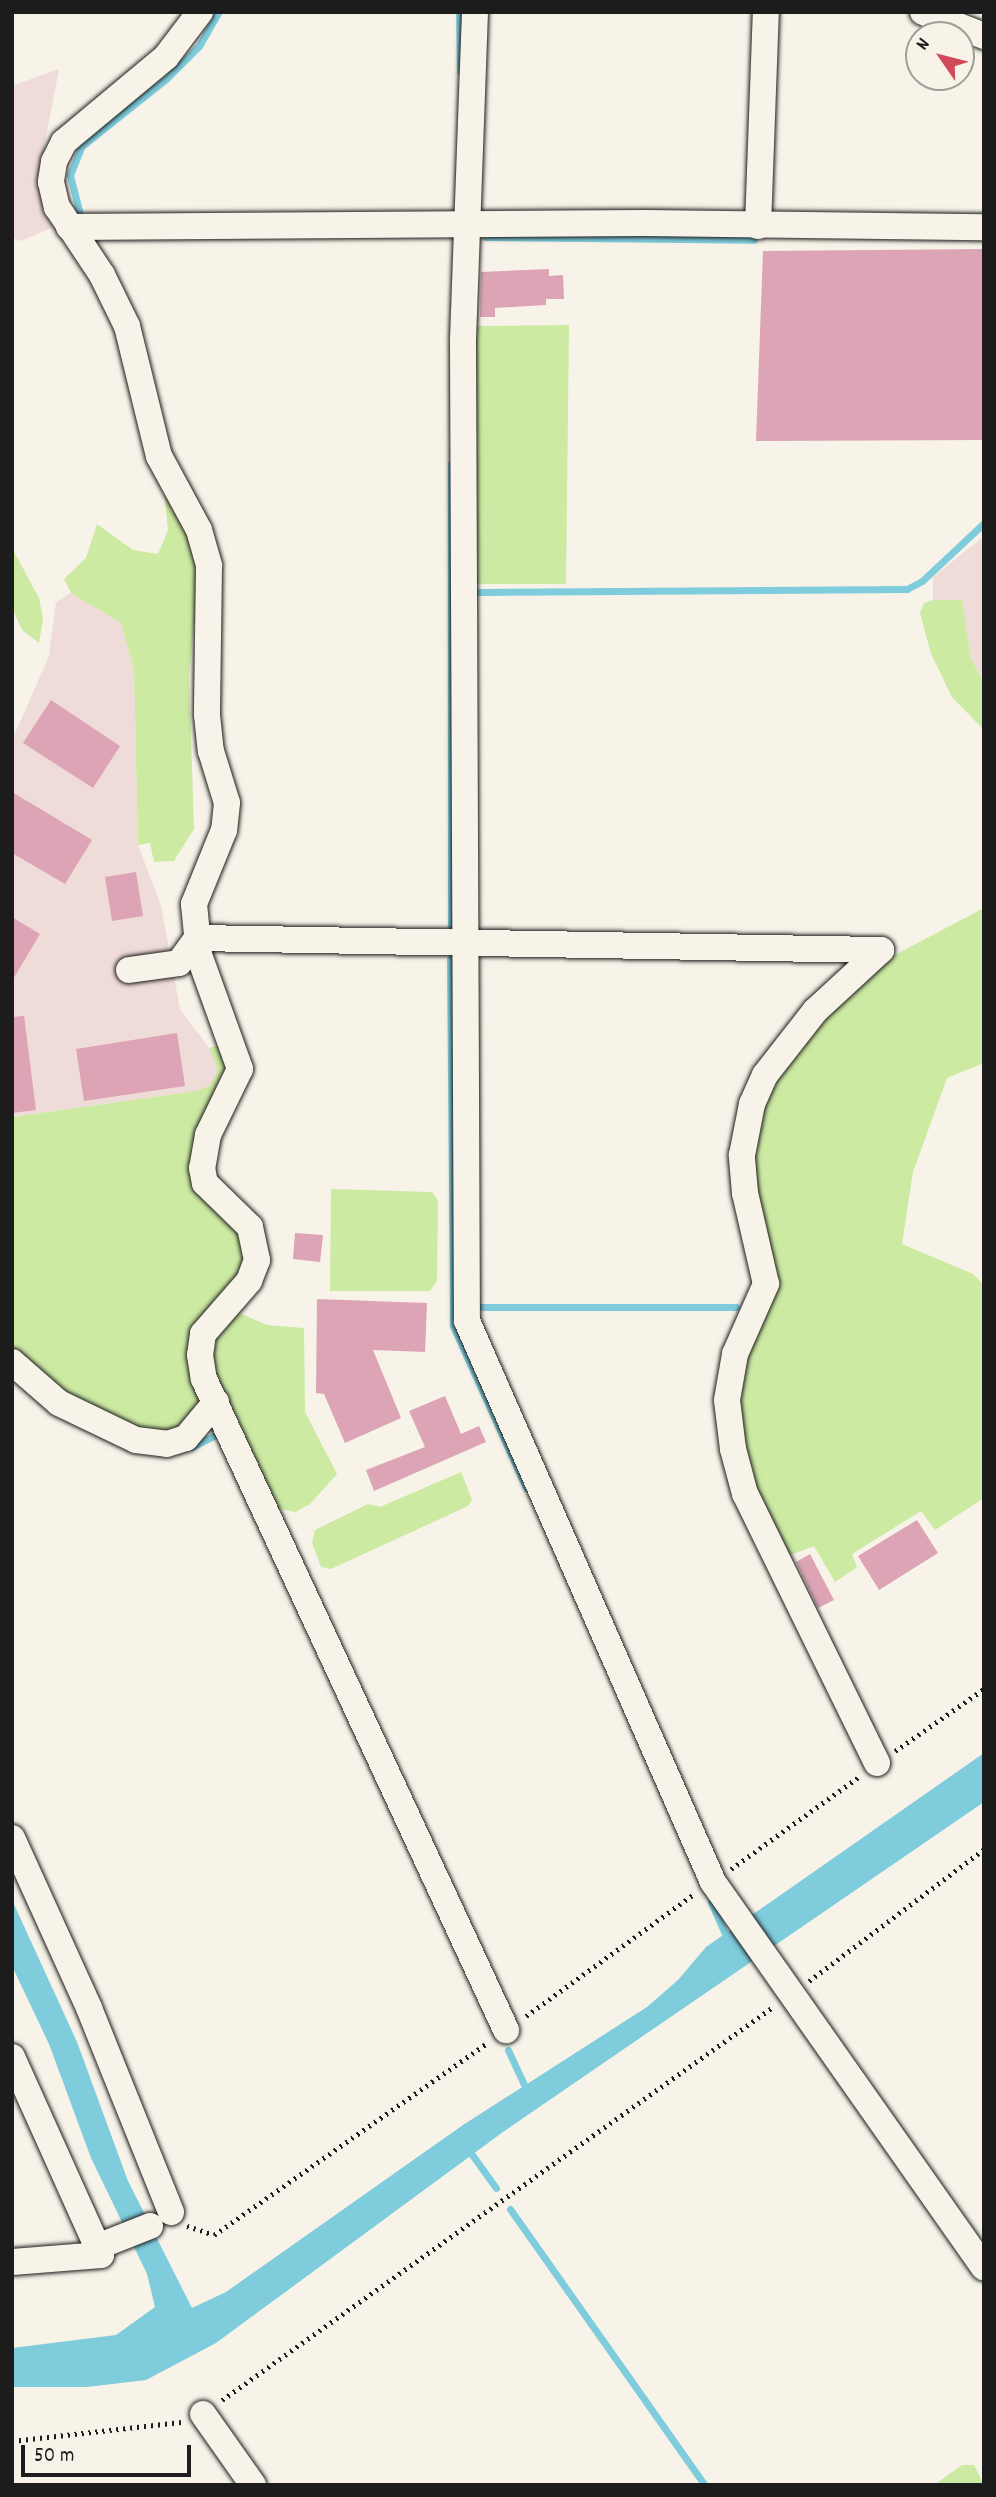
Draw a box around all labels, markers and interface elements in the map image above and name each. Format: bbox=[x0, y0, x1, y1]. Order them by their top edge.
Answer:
north arrow bbox=[905, 21, 975, 91]
text: N bbox=[910, 33, 938, 56]
scale bar bbox=[24, 2430, 194, 2474]
text: 50 m bbox=[34, 2442, 74, 2472]

